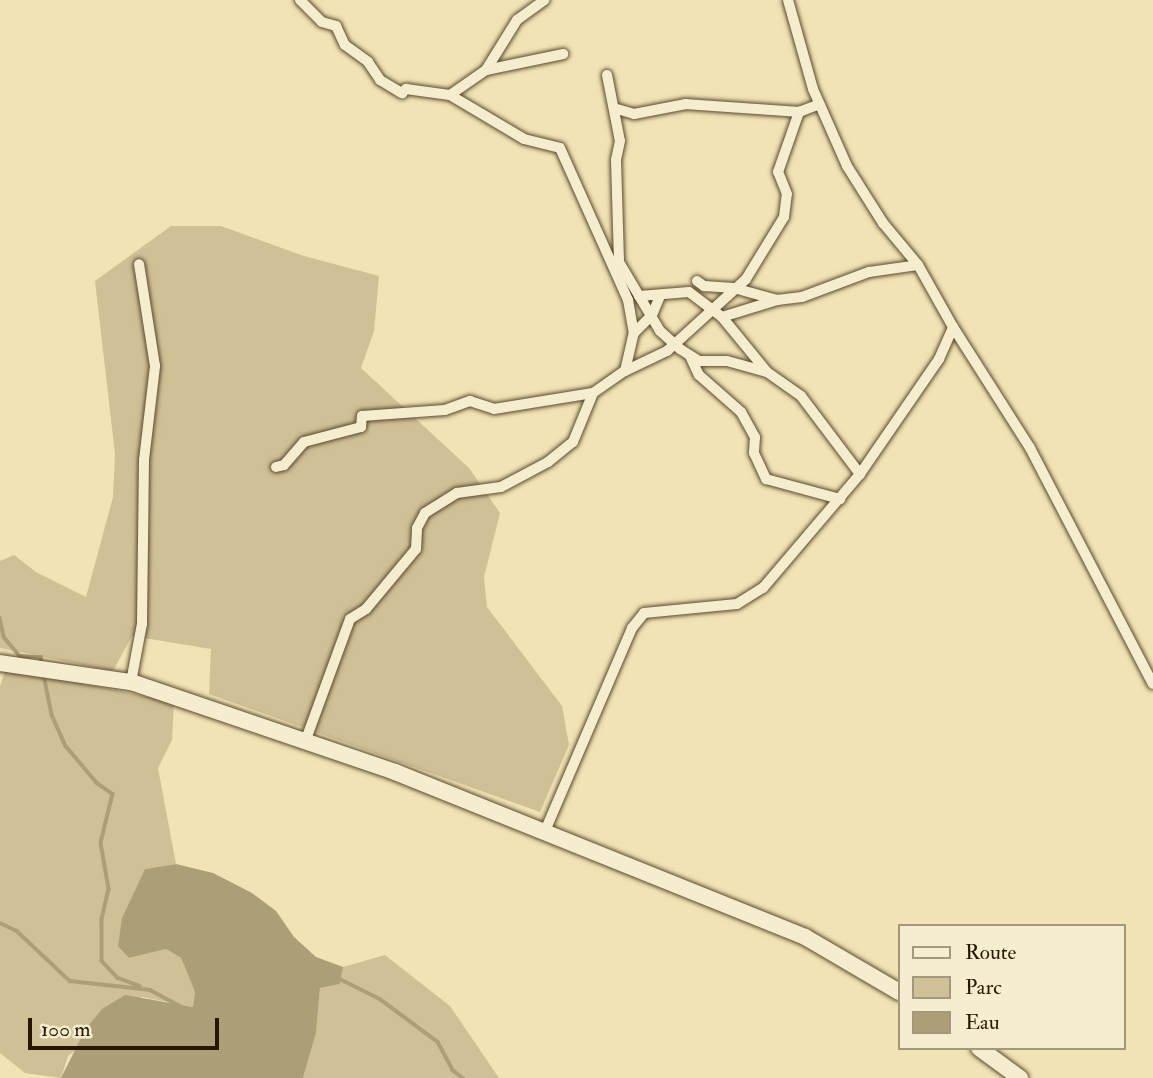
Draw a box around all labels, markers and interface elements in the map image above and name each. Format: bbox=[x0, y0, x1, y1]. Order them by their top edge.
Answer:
legend bbox=[898, 924, 1125, 1050]
text: Route bbox=[965, 939, 1016, 966]
text: Parc bbox=[965, 974, 1002, 1001]
scale bar bbox=[32, 1004, 222, 1048]
text: Eau bbox=[965, 1009, 1000, 1036]
text: 100 m bbox=[41, 1016, 91, 1043]

